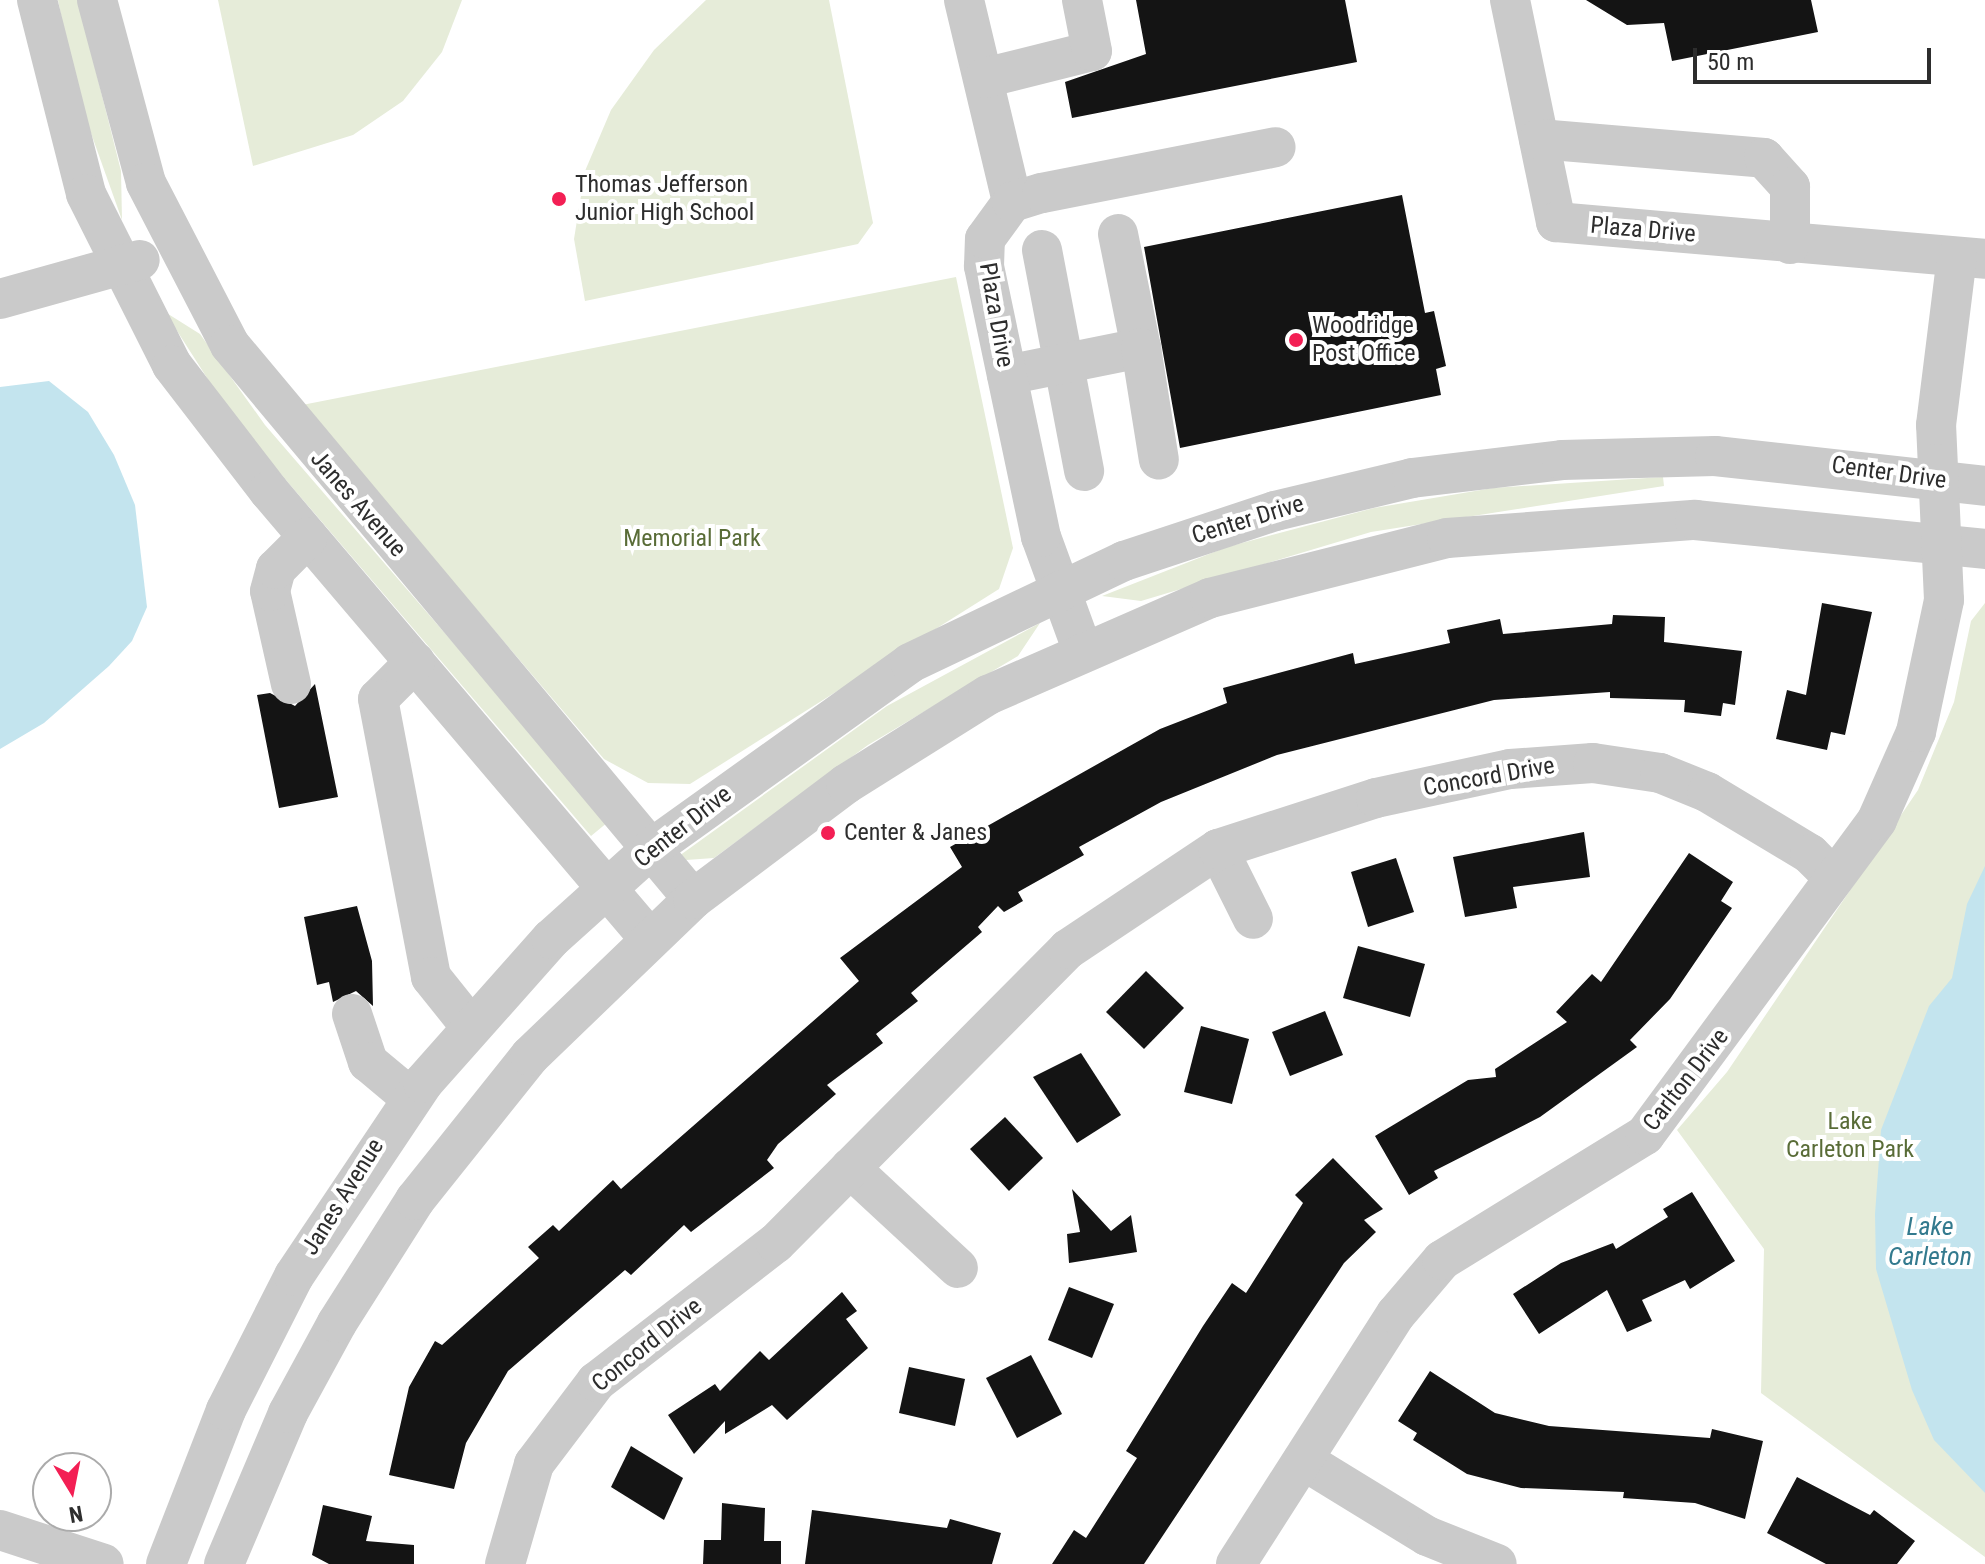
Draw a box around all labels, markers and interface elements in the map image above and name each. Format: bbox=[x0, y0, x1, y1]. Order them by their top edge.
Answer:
scale bar bbox=[1697, 32, 1935, 82]
text: 50 m bbox=[1707, 48, 1754, 76]
place label: Thomas Jefferson Junior High School bbox=[575, 171, 754, 227]
marker: Thomas Jefferson Junior High School bbox=[550, 190, 568, 208]
street label: Plaza Drive bbox=[1589, 211, 1697, 249]
street label: Plaza Drive bbox=[973, 260, 1019, 370]
place label: Woodridge Post Office bbox=[1312, 312, 1415, 368]
marker: Woodridge Post Office bbox=[1287, 331, 1305, 349]
street label: Janes Avenue bbox=[304, 445, 412, 563]
street label: Center Drive bbox=[1830, 451, 1948, 495]
street label: Center Drive bbox=[1189, 489, 1307, 551]
park label: Memorial Park bbox=[623, 525, 761, 553]
street label: Concord Drive bbox=[1421, 751, 1557, 803]
street label: Center Drive bbox=[629, 780, 737, 874]
place label: Center & Janes bbox=[844, 819, 987, 847]
marker: Center & Janes bbox=[819, 824, 837, 842]
street label: Carlton Drive bbox=[1637, 1023, 1735, 1137]
park label: Lake Carleton Park bbox=[1786, 1108, 1914, 1164]
street label: Janes Avenue bbox=[296, 1134, 390, 1260]
water label: Lake Carleton bbox=[1888, 1211, 1972, 1272]
street label: Concord Drive bbox=[586, 1292, 708, 1398]
north arrow bbox=[32, 1452, 112, 1532]
text: N bbox=[67, 1501, 85, 1528]

